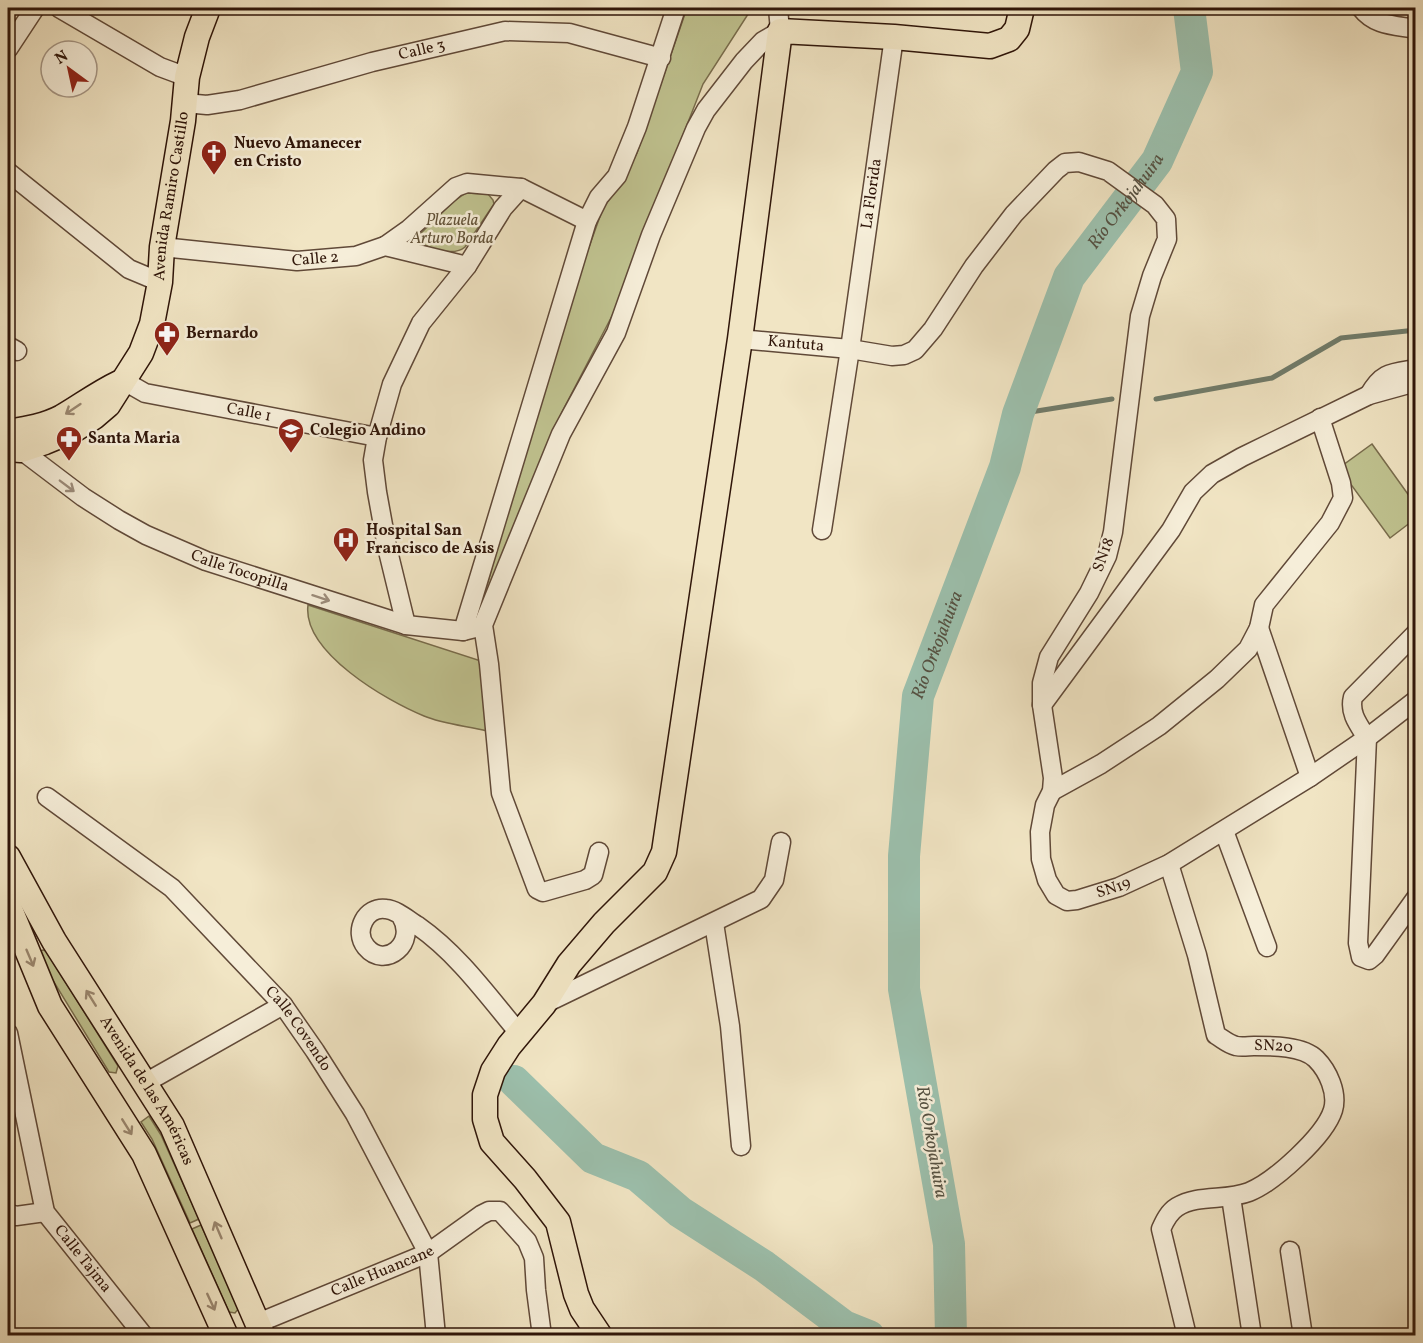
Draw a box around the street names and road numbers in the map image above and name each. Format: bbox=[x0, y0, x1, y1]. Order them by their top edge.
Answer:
street label: Calle 3 bbox=[396, 34, 447, 66]
street label: Avenida Ramiro Castillo bbox=[149, 111, 195, 282]
street label: La Florida bbox=[856, 157, 888, 230]
street label: Calle 2 bbox=[290, 246, 340, 272]
street label: Kantuta bbox=[767, 331, 825, 358]
street label: Calle 1 bbox=[225, 398, 273, 428]
street label: SN18 bbox=[1088, 535, 1120, 575]
street label: Calle Tocopilla bbox=[187, 545, 292, 598]
street label: SN19 bbox=[1094, 872, 1135, 904]
street label: Calle Covendo bbox=[260, 981, 336, 1076]
street label: Avenida de las Américas bbox=[94, 1012, 199, 1169]
street label: SN20 bbox=[1254, 1035, 1295, 1059]
street label: Calle Tajma bbox=[49, 1220, 117, 1298]
street label: Calle Huancane bbox=[328, 1241, 439, 1303]

